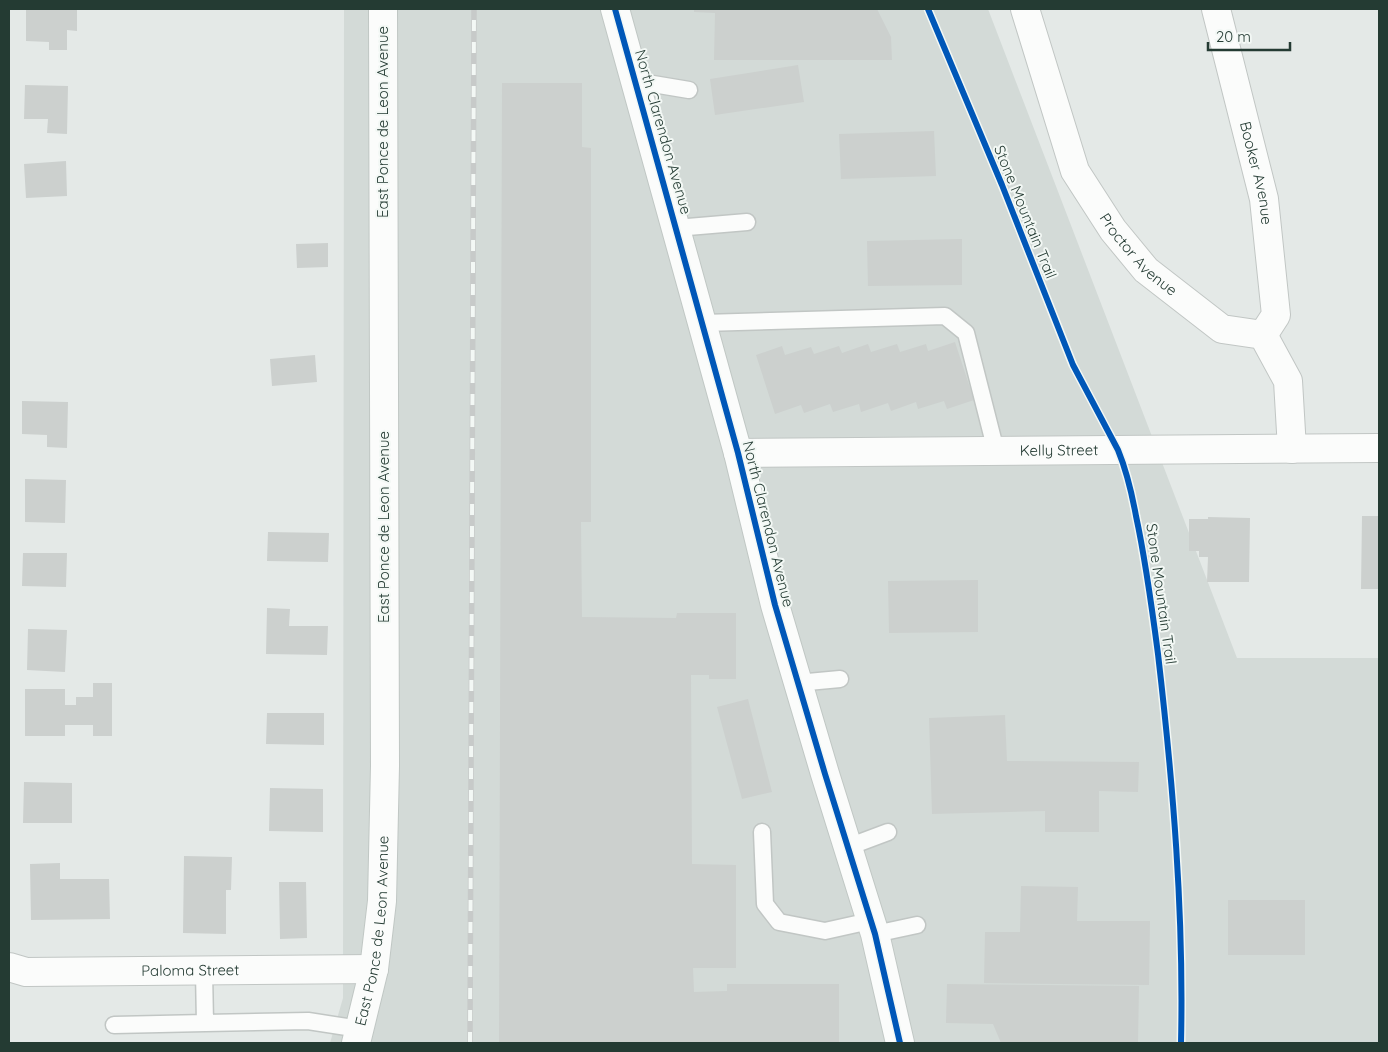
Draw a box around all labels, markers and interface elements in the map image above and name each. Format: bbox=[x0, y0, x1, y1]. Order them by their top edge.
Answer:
scale bar bbox=[1208, 20, 1290, 52]
street label: East Ponce de Leon Avenue bbox=[373, 26, 392, 218]
text: 20 m bbox=[1216, 27, 1251, 46]
street label: North Clarendon Avenue bbox=[631, 47, 696, 216]
street label: Booker Avenue bbox=[1236, 119, 1277, 225]
street label: Stone Mountain Trail bbox=[990, 142, 1061, 281]
street label: Proctor Avenue bbox=[1096, 209, 1181, 300]
street label: East Ponce de Leon Avenue bbox=[374, 431, 393, 623]
street label: North Clarendon Avenue bbox=[739, 439, 798, 609]
street label: Kelly Street bbox=[1020, 440, 1098, 460]
street label: Stone Mountain Trail bbox=[1142, 522, 1181, 666]
street label: East Ponce de Leon Avenue bbox=[351, 835, 392, 1028]
street label: Paloma Street bbox=[141, 960, 239, 980]

